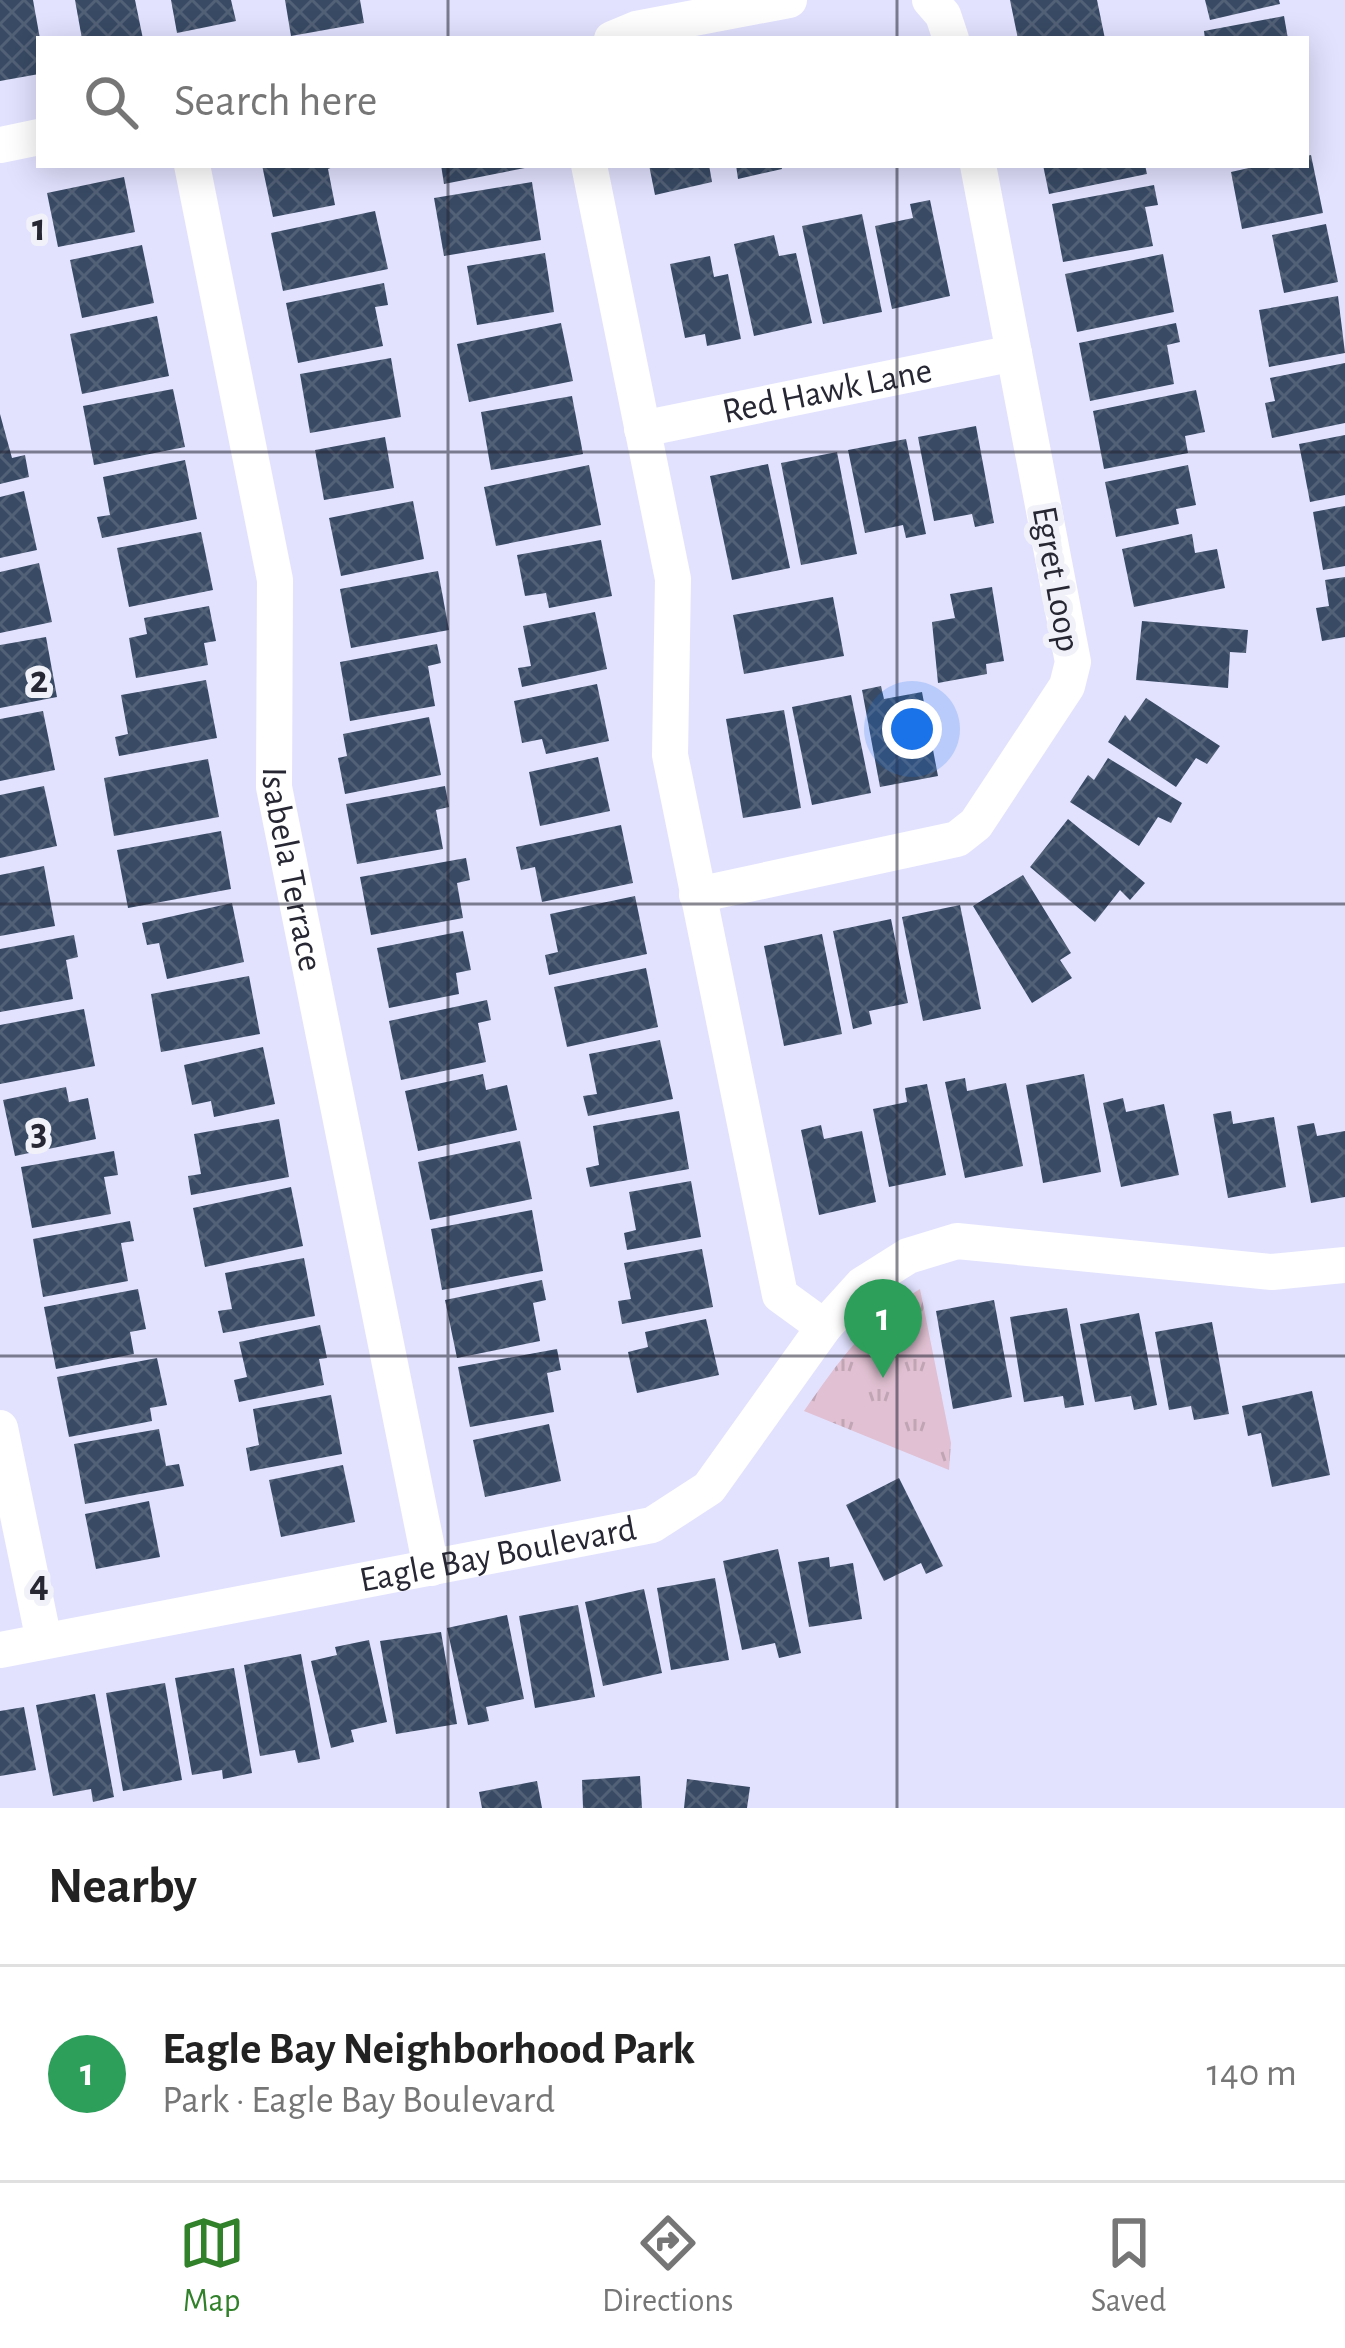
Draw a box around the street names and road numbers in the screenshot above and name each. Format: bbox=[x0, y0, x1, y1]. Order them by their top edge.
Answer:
street label: Red Hawk Lane bbox=[719, 352, 935, 430]
street label: Egret Loop bbox=[1025, 503, 1087, 655]
street label: Isabela Terrace bbox=[256, 767, 329, 974]
street label: Eagle Bay Boulevard bbox=[357, 1510, 639, 1599]

